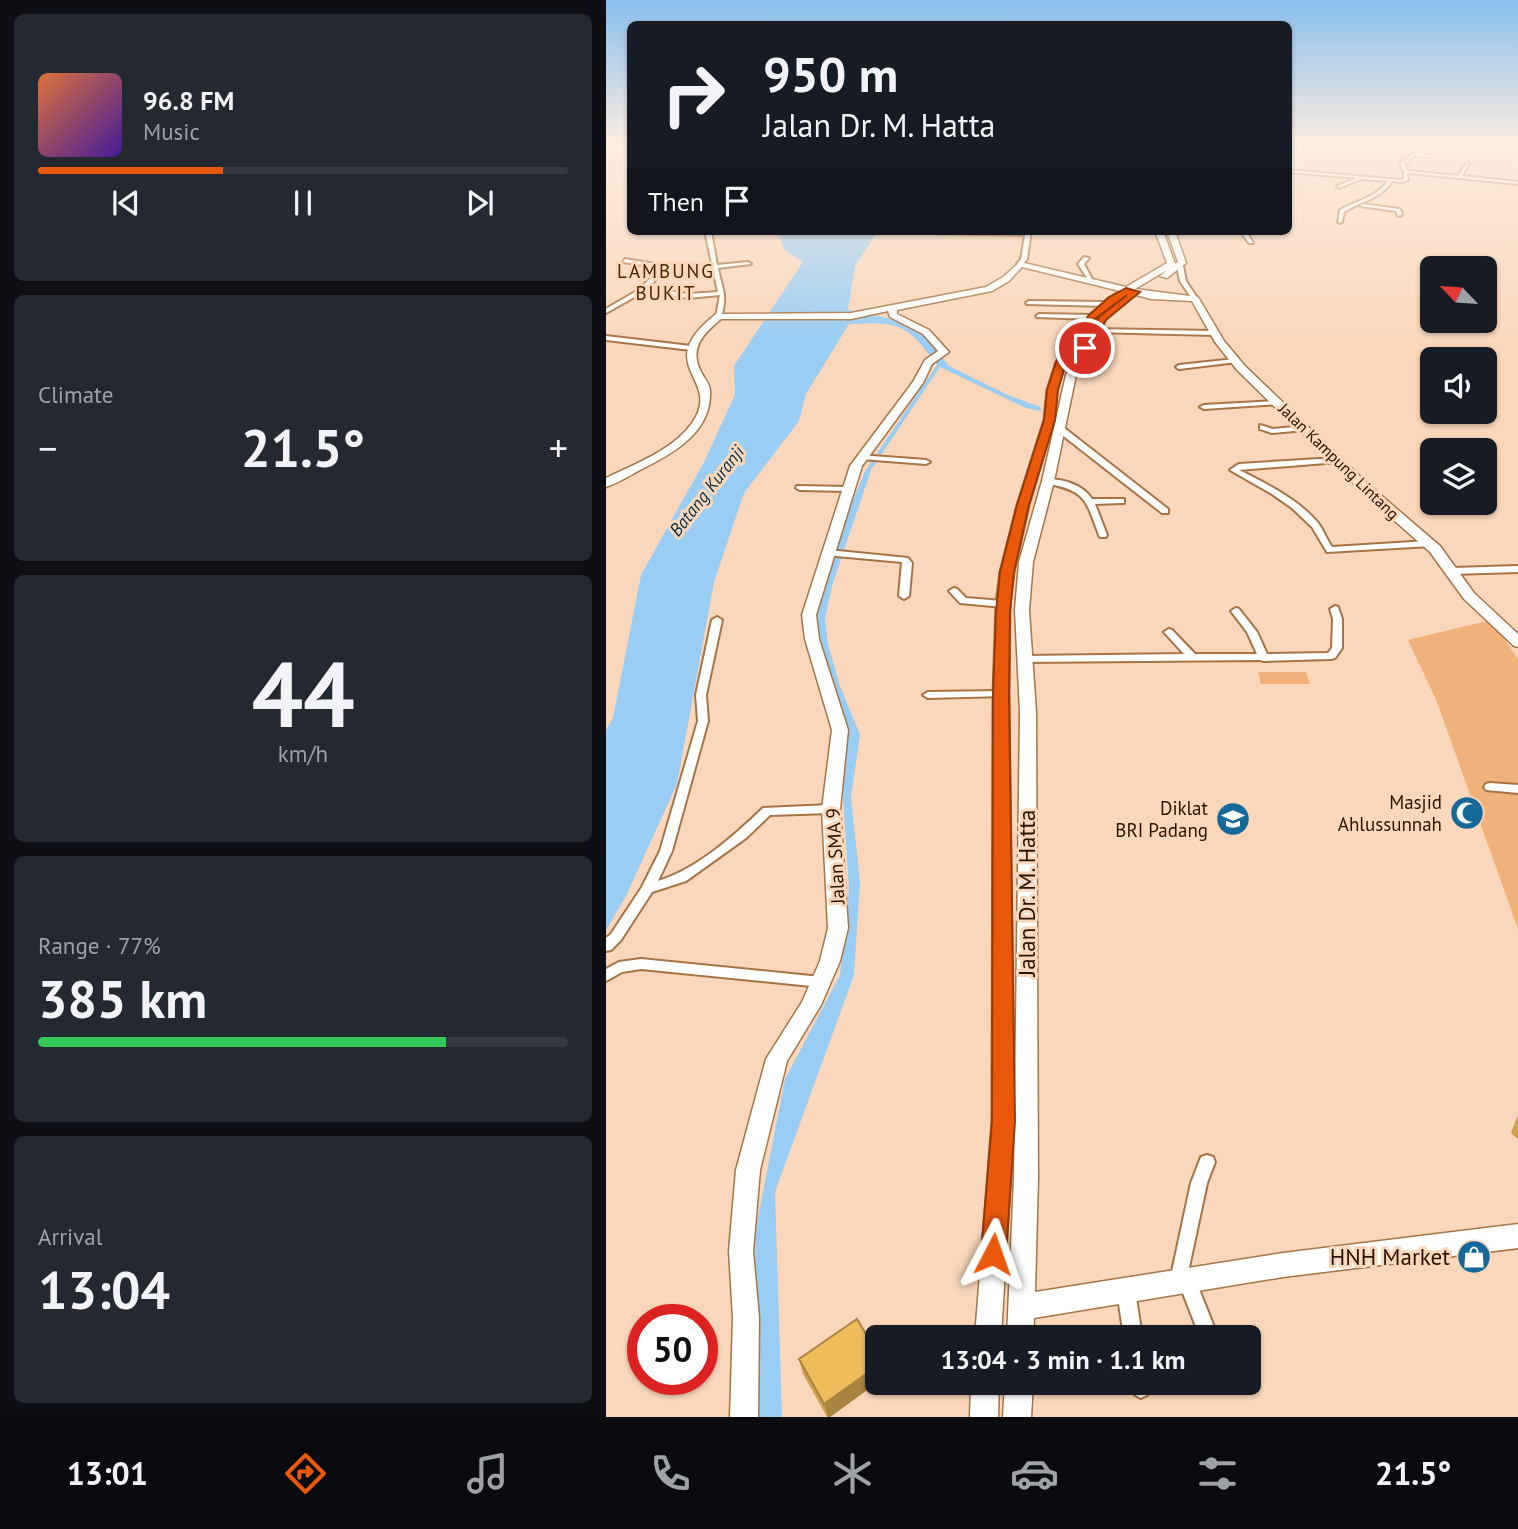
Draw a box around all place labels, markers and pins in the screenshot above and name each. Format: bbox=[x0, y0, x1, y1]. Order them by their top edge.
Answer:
pin bbox=[1055, 318, 1115, 378]
place label: Masjid Ahlussunnah bbox=[1338, 790, 1442, 836]
mosque icon: Masjid Ahlussunnah bbox=[1448, 794, 1486, 832]
place label: Diklat BRI Padang bbox=[1115, 796, 1209, 842]
school or university icon: Diklat BRI Padang bbox=[1214, 800, 1252, 838]
shop icon: HNH Market bbox=[1455, 1238, 1493, 1276]
place label: HNH Market bbox=[1330, 1242, 1450, 1271]

